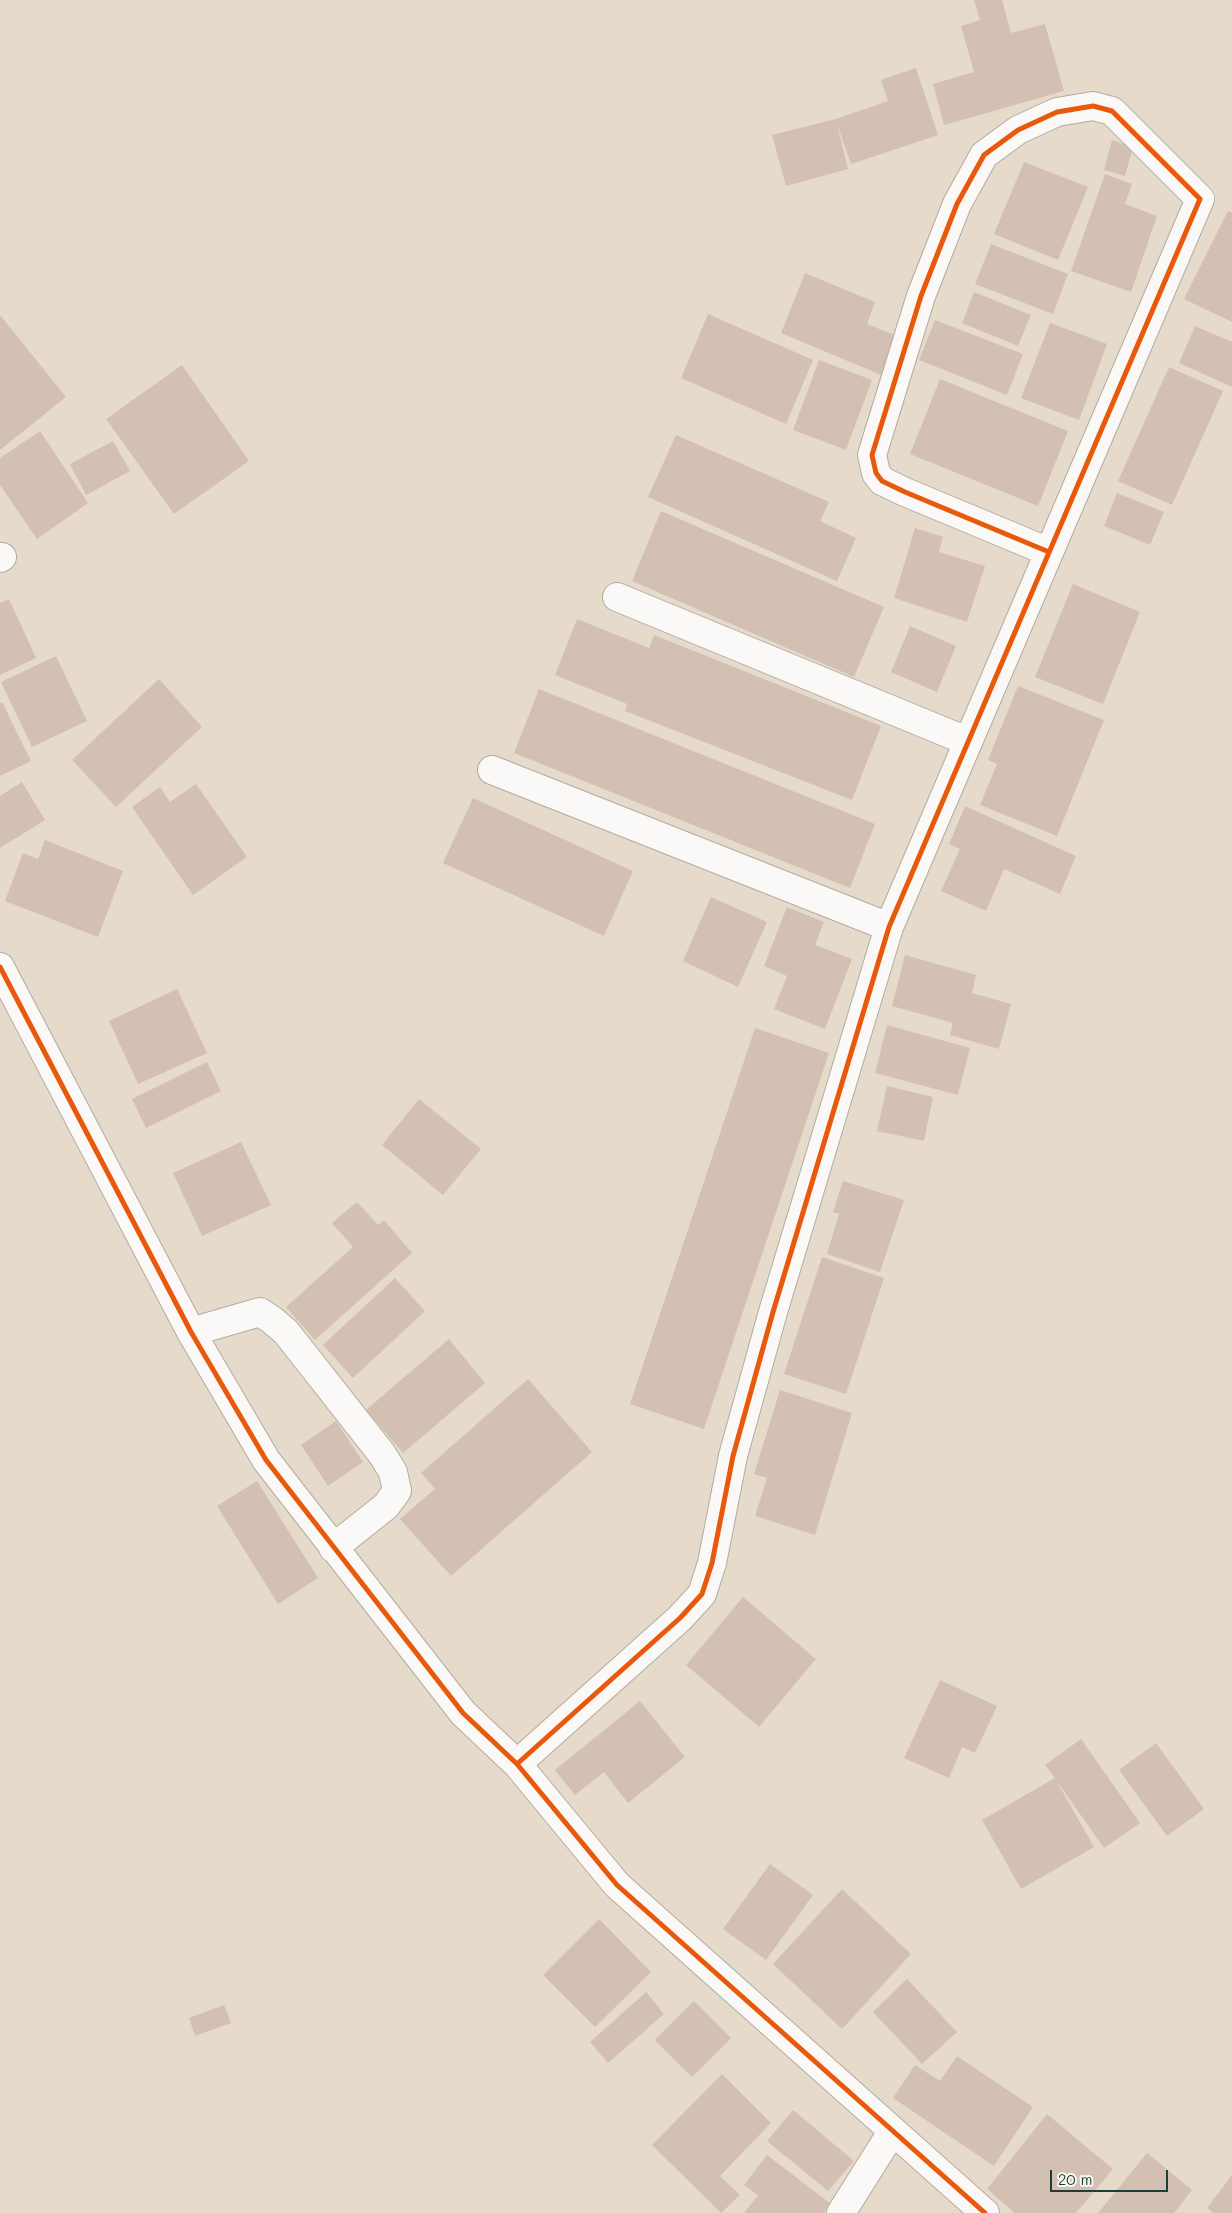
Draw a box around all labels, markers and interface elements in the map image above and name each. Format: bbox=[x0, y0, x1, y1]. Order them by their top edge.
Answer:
scale bar bbox=[1052, 2160, 1170, 2192]
text: 20 m bbox=[1058, 2169, 1092, 2189]

